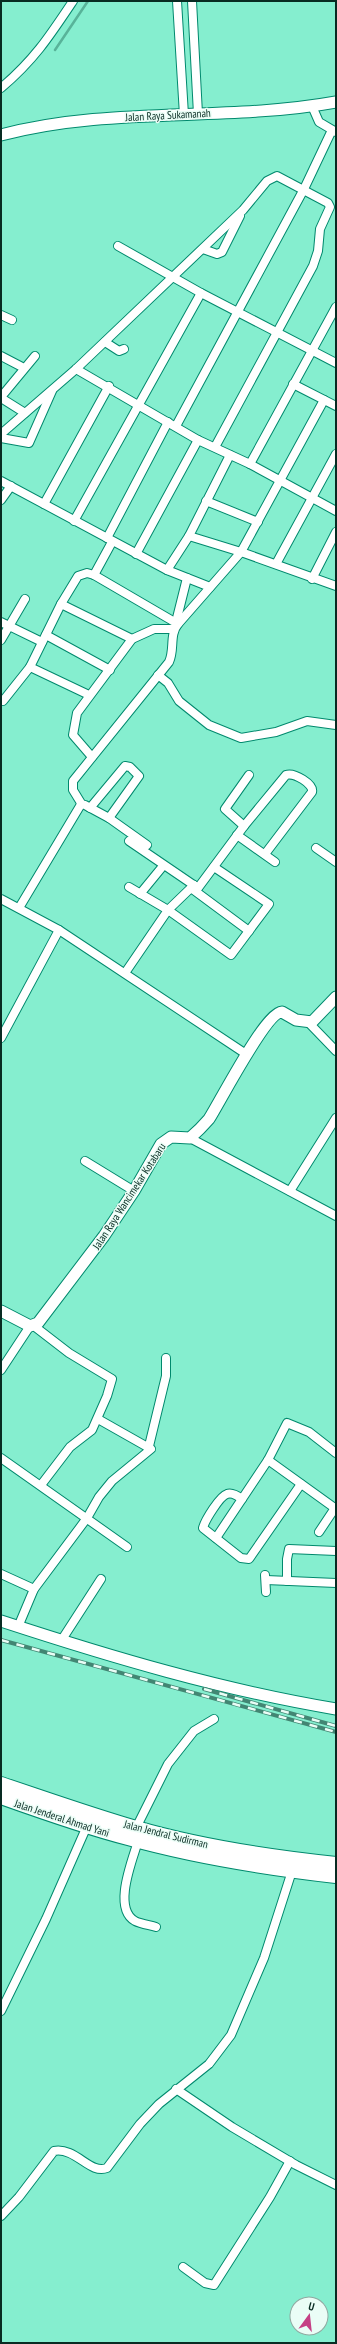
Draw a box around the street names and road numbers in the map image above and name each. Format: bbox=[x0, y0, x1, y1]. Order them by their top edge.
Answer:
street label: Jalan Raya Sukamanah bbox=[124, 106, 211, 124]
street label: Jalan Raya Wancimekar Kotabaru bbox=[89, 1140, 169, 1253]
street label: Jalan Jenderal Ahmad Yani bbox=[12, 1796, 111, 1840]
street label: Jalan Jendral Sudirman bbox=[121, 1817, 210, 1851]

